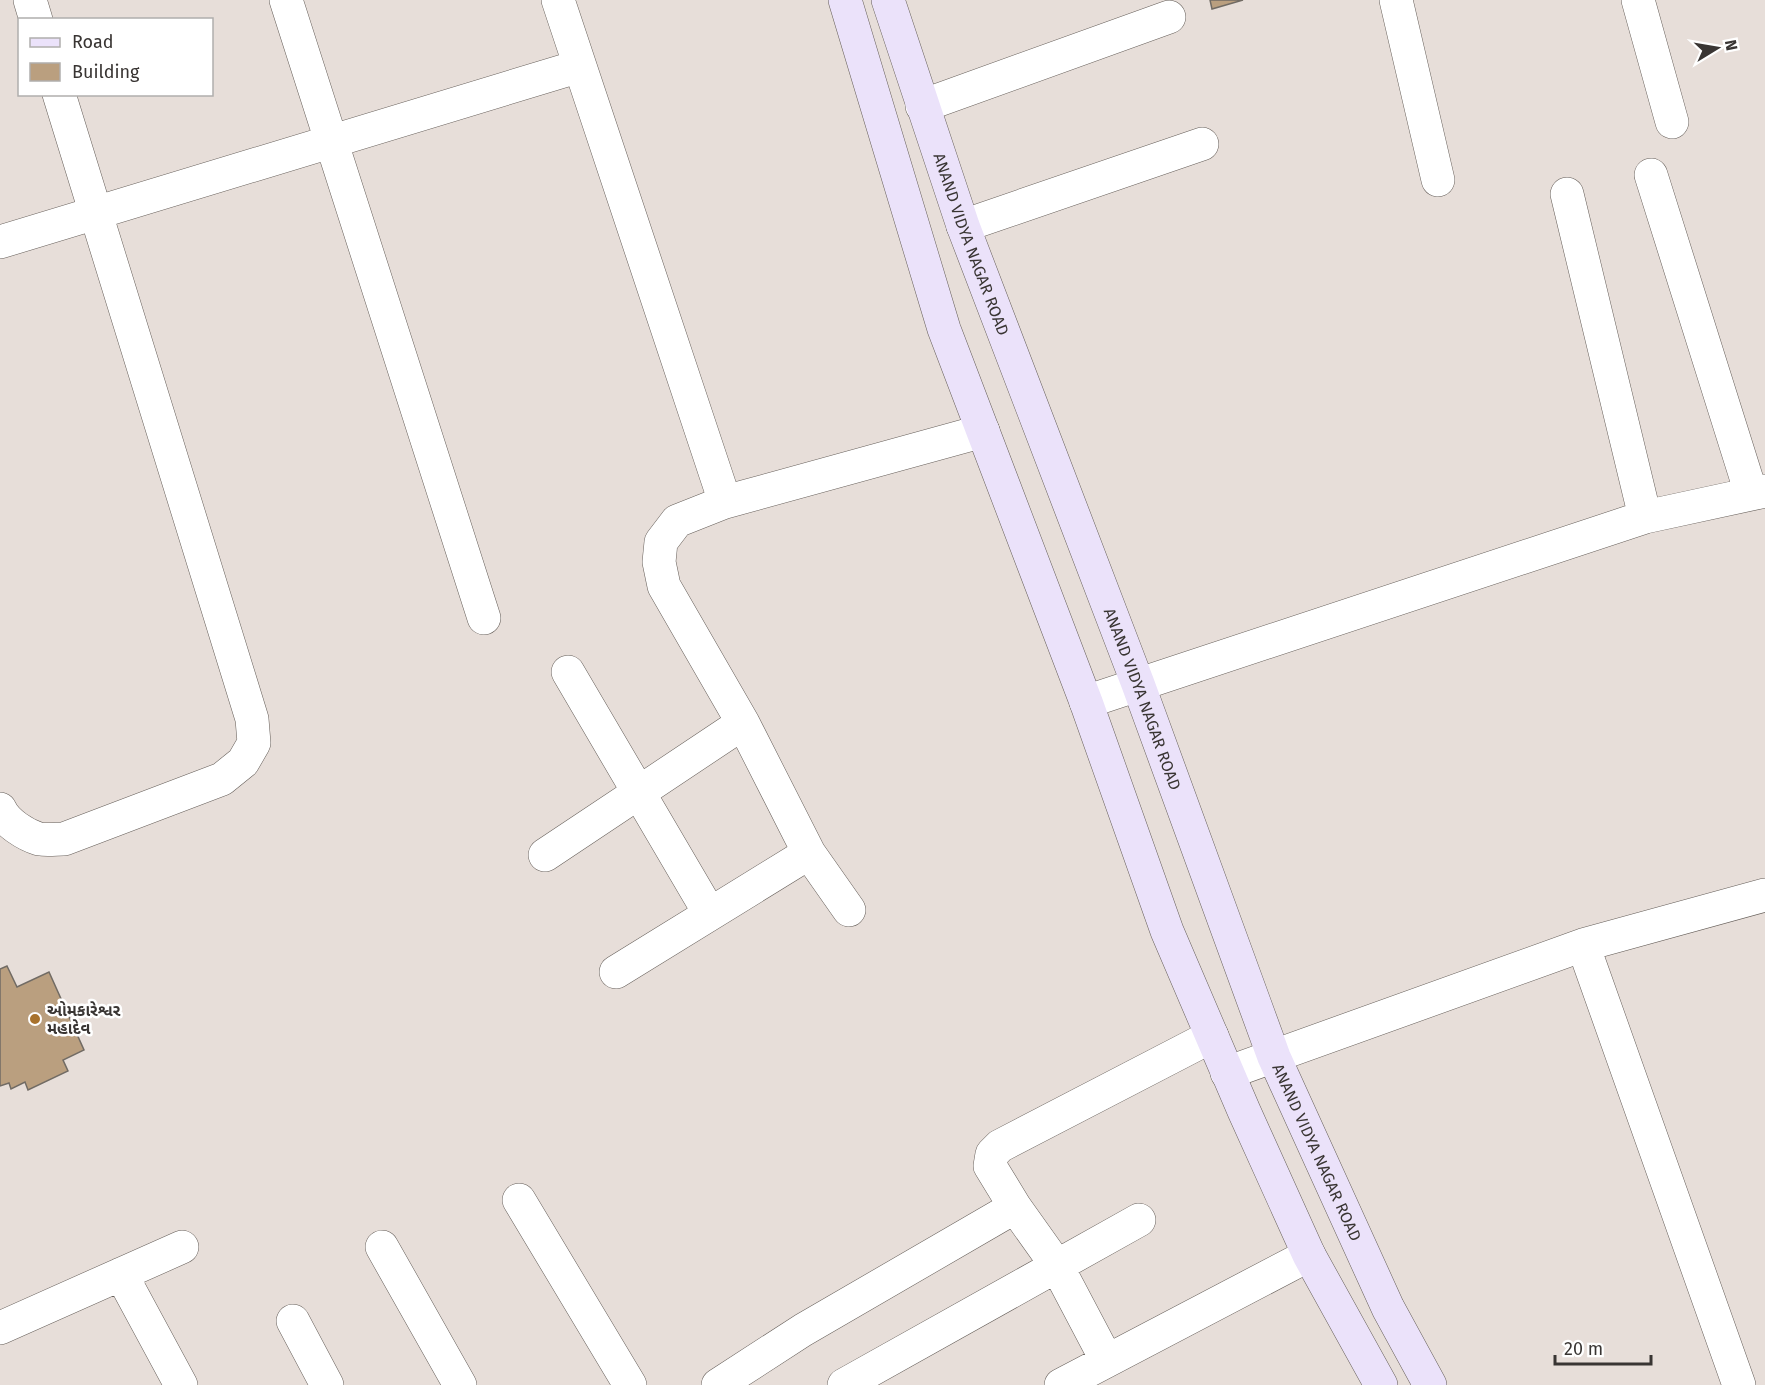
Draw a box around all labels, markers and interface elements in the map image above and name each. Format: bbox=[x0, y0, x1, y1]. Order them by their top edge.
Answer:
legend bbox=[18, 18, 213, 96]
north arrow bbox=[1687, 18, 1747, 78]
text: Road bbox=[72, 31, 114, 53]
text: N bbox=[1721, 38, 1742, 52]
text: Building bbox=[72, 61, 140, 83]
street label: ANAND VIDYA NAGAR ROAD bbox=[929, 151, 1013, 338]
street label: ANAND VIDYA NAGAR ROAD bbox=[1100, 605, 1185, 793]
place label: ઓમકારેશ્વર મહાદેવ bbox=[47, 1001, 121, 1038]
marker: ઓમકારેશ્વર મહાદેવ bbox=[28, 1012, 42, 1026]
street label: ANAND VIDYA NAGAR ROAD bbox=[1268, 1061, 1365, 1244]
scale bar bbox=[1555, 1328, 1651, 1366]
text: 20 m bbox=[1564, 1338, 1603, 1360]

